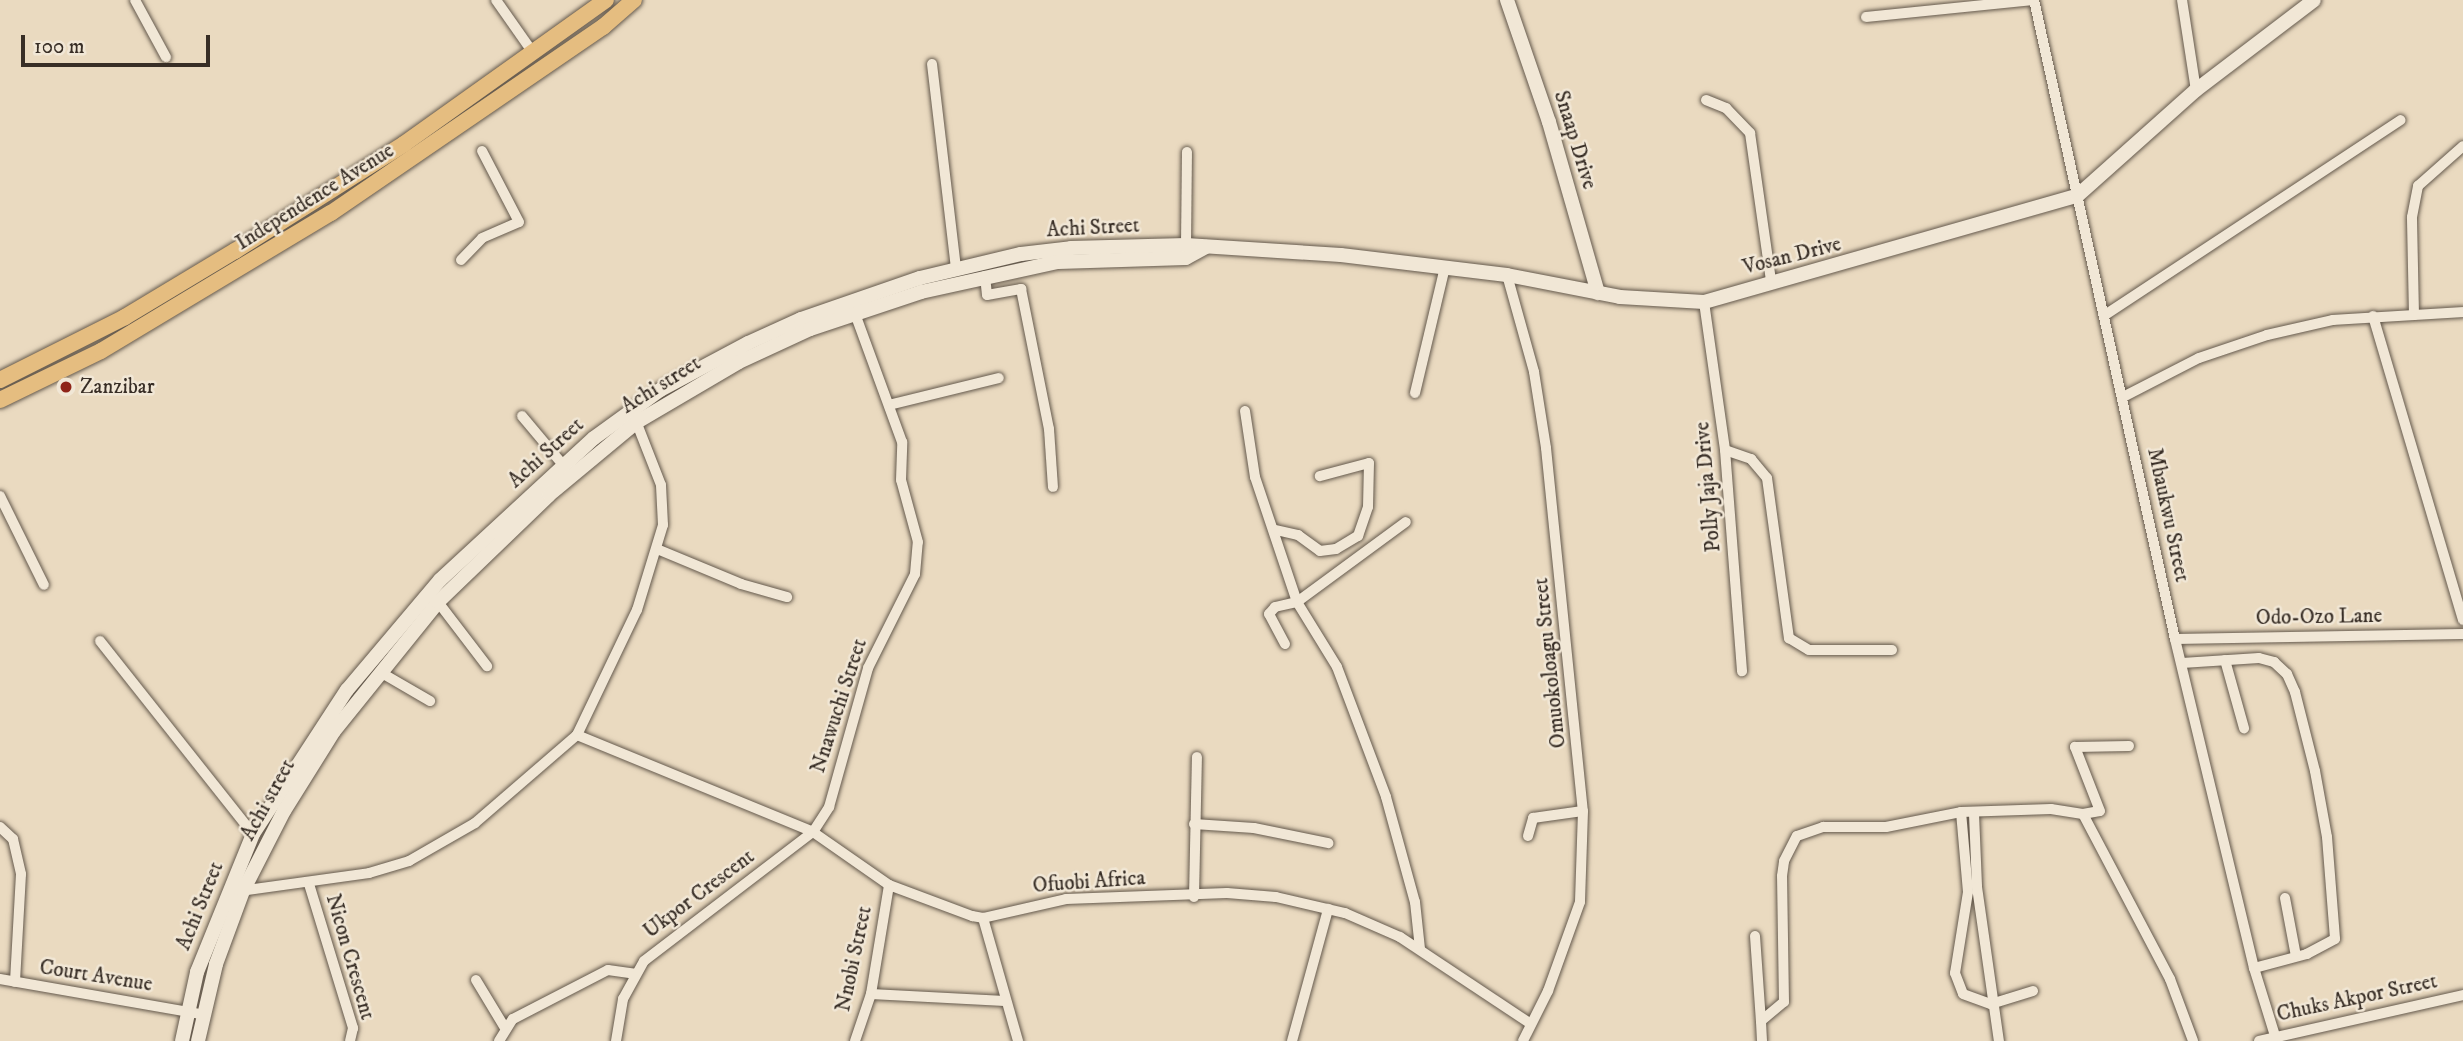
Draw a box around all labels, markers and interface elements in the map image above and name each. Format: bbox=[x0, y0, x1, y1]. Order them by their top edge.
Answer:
scale bar bbox=[24, 21, 214, 65]
text: 100 m bbox=[34, 34, 85, 60]
street label: Snaap Drive bbox=[1548, 88, 1602, 192]
street label: Independence Avenue bbox=[231, 138, 399, 256]
street label: Achi Street bbox=[1046, 213, 1140, 243]
street label: Vosan Drive bbox=[1740, 232, 1844, 280]
street label: Achi street bbox=[617, 351, 705, 419]
place label: Zanzibar bbox=[80, 374, 154, 400]
marker: Zanzibar bbox=[58, 379, 74, 395]
street label: Achi Street bbox=[503, 413, 589, 493]
street label: Polly Jaja Drive bbox=[1690, 421, 1726, 553]
street label: Mbaukwu Street bbox=[2142, 446, 2194, 584]
street label: Omuokoloagu Street bbox=[1529, 577, 1571, 749]
street label: Odo-Ozo Lane bbox=[2256, 603, 2382, 631]
street label: Nnawuchi Street bbox=[805, 636, 873, 776]
street label: Achi street bbox=[235, 755, 301, 845]
street label: Ukpor Crescent bbox=[639, 844, 759, 944]
street label: Achi Street bbox=[171, 858, 229, 954]
street label: Ofuobi Africa bbox=[1032, 865, 1146, 899]
street label: Nicon Crescent bbox=[320, 891, 380, 1023]
street label: Nnobi Street bbox=[831, 904, 877, 1014]
street label: Court Avenue bbox=[38, 955, 154, 997]
street label: Chuks Akpor Street bbox=[2275, 969, 2439, 1027]

